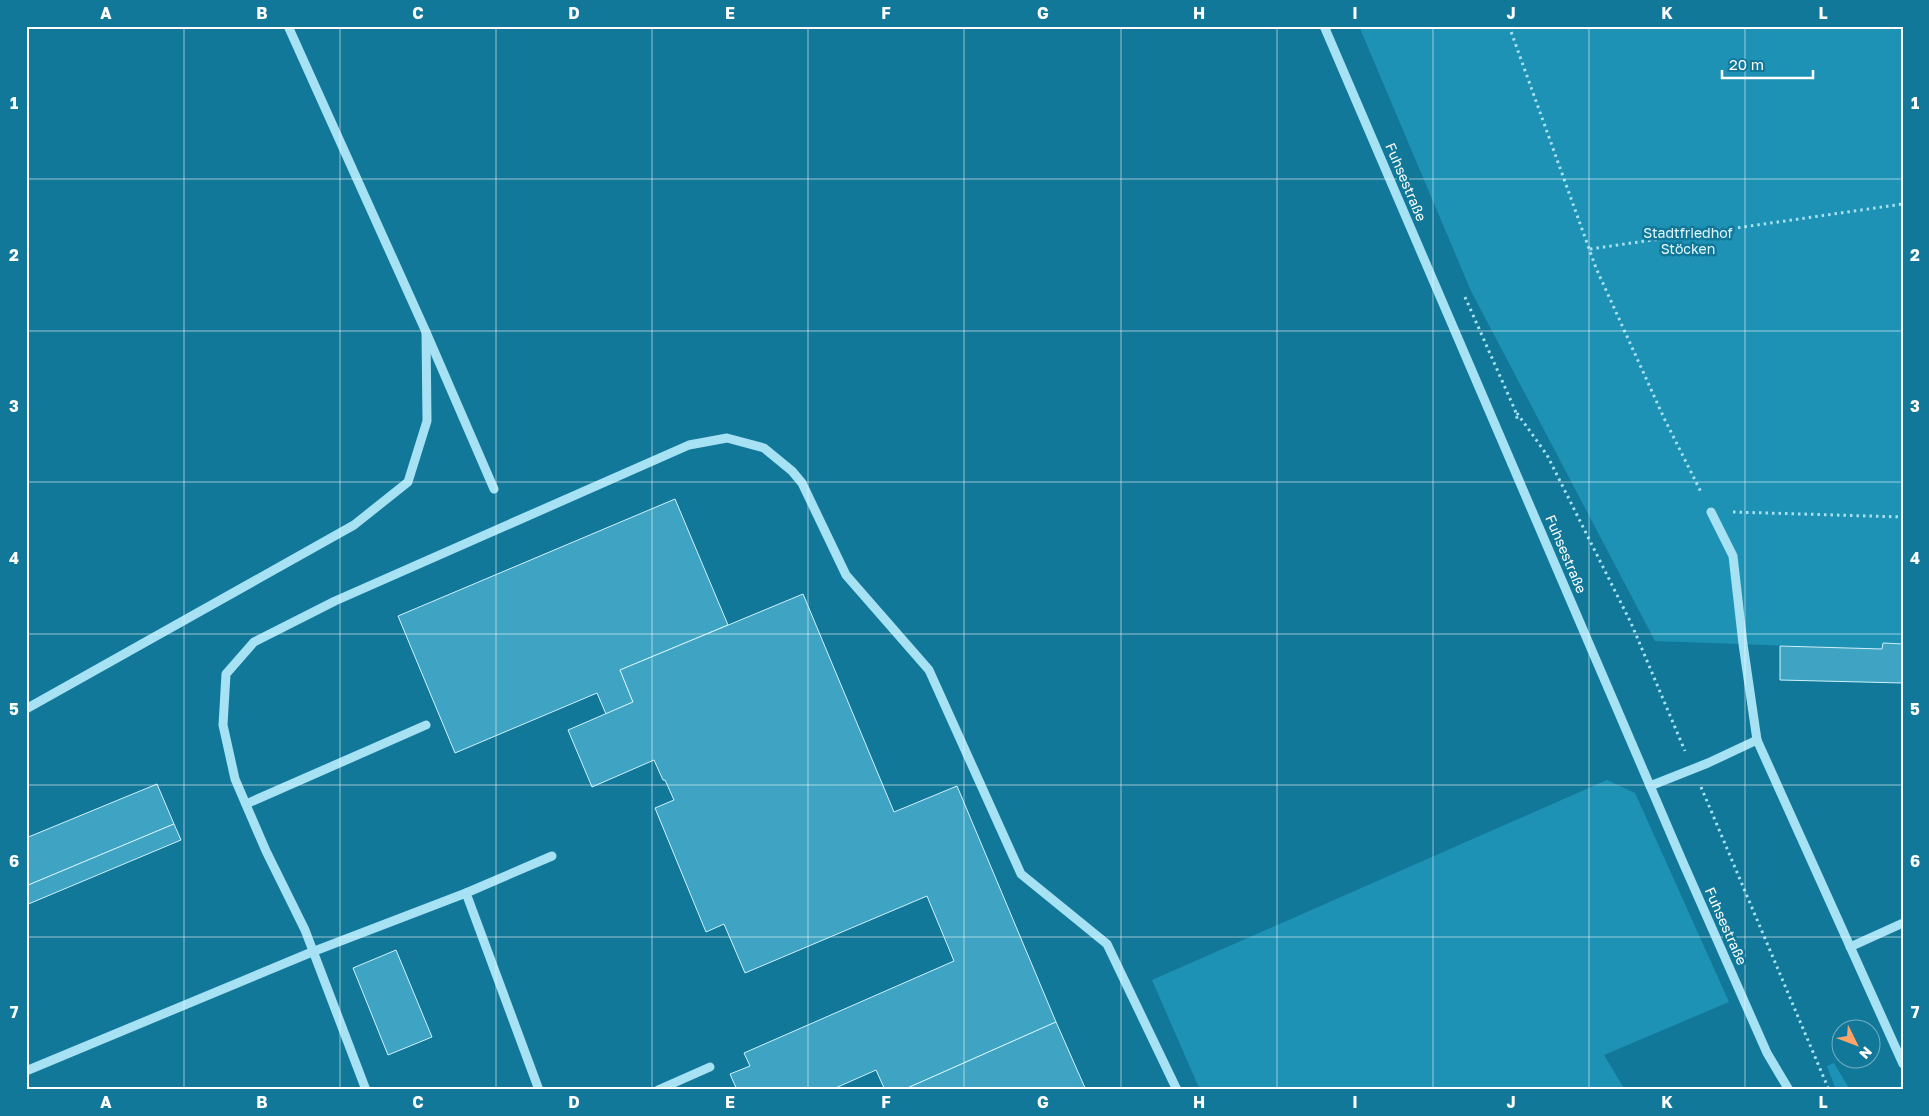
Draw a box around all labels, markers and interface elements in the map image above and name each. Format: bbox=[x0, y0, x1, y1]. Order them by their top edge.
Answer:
text: A bbox=[100, 3, 112, 23]
text: B bbox=[256, 3, 268, 23]
text: C bbox=[412, 3, 424, 23]
text: D bbox=[568, 3, 580, 23]
text: E bbox=[725, 3, 735, 23]
text: F bbox=[881, 3, 891, 23]
text: G bbox=[1037, 3, 1049, 23]
text: H bbox=[1193, 3, 1205, 23]
text: I bbox=[1352, 3, 1358, 23]
text: J bbox=[1506, 3, 1516, 23]
text: K bbox=[1661, 3, 1673, 23]
text: L bbox=[1818, 3, 1828, 23]
scale bar bbox=[1722, 48, 1813, 80]
text: 20 m bbox=[1729, 55, 1764, 73]
text: 1 bbox=[10, 93, 18, 113]
text: 1 bbox=[1911, 93, 1919, 113]
street label: Fuhsestraße bbox=[1382, 140, 1431, 224]
park label: Stadtfriedhof Stöcken bbox=[1643, 224, 1733, 257]
text: 2 bbox=[9, 245, 19, 265]
text: 2 bbox=[1910, 245, 1920, 265]
text: 3 bbox=[9, 396, 19, 416]
text: 3 bbox=[1910, 396, 1920, 416]
street label: Fuhsestraße bbox=[1542, 512, 1591, 596]
text: 4 bbox=[9, 548, 19, 568]
text: 4 bbox=[1910, 548, 1920, 568]
text: 5 bbox=[9, 699, 19, 719]
text: 5 bbox=[1910, 699, 1920, 719]
text: 6 bbox=[9, 851, 19, 871]
text: 6 bbox=[1910, 851, 1920, 871]
street label: Fuhsestraße bbox=[1702, 884, 1751, 967]
text: 7 bbox=[10, 1002, 19, 1022]
text: 7 bbox=[1911, 1002, 1920, 1022]
north arrow bbox=[1832, 1018, 1882, 1068]
text: N bbox=[1856, 1043, 1876, 1063]
text: A bbox=[100, 1092, 112, 1112]
text: B bbox=[256, 1092, 268, 1112]
text: C bbox=[412, 1092, 424, 1112]
text: D bbox=[568, 1092, 580, 1112]
text: E bbox=[725, 1092, 735, 1112]
text: F bbox=[881, 1092, 891, 1112]
text: G bbox=[1037, 1092, 1049, 1112]
text: H bbox=[1193, 1092, 1205, 1112]
text: I bbox=[1352, 1092, 1358, 1112]
text: J bbox=[1506, 1092, 1516, 1112]
text: K bbox=[1661, 1092, 1673, 1112]
text: L bbox=[1818, 1092, 1828, 1112]

